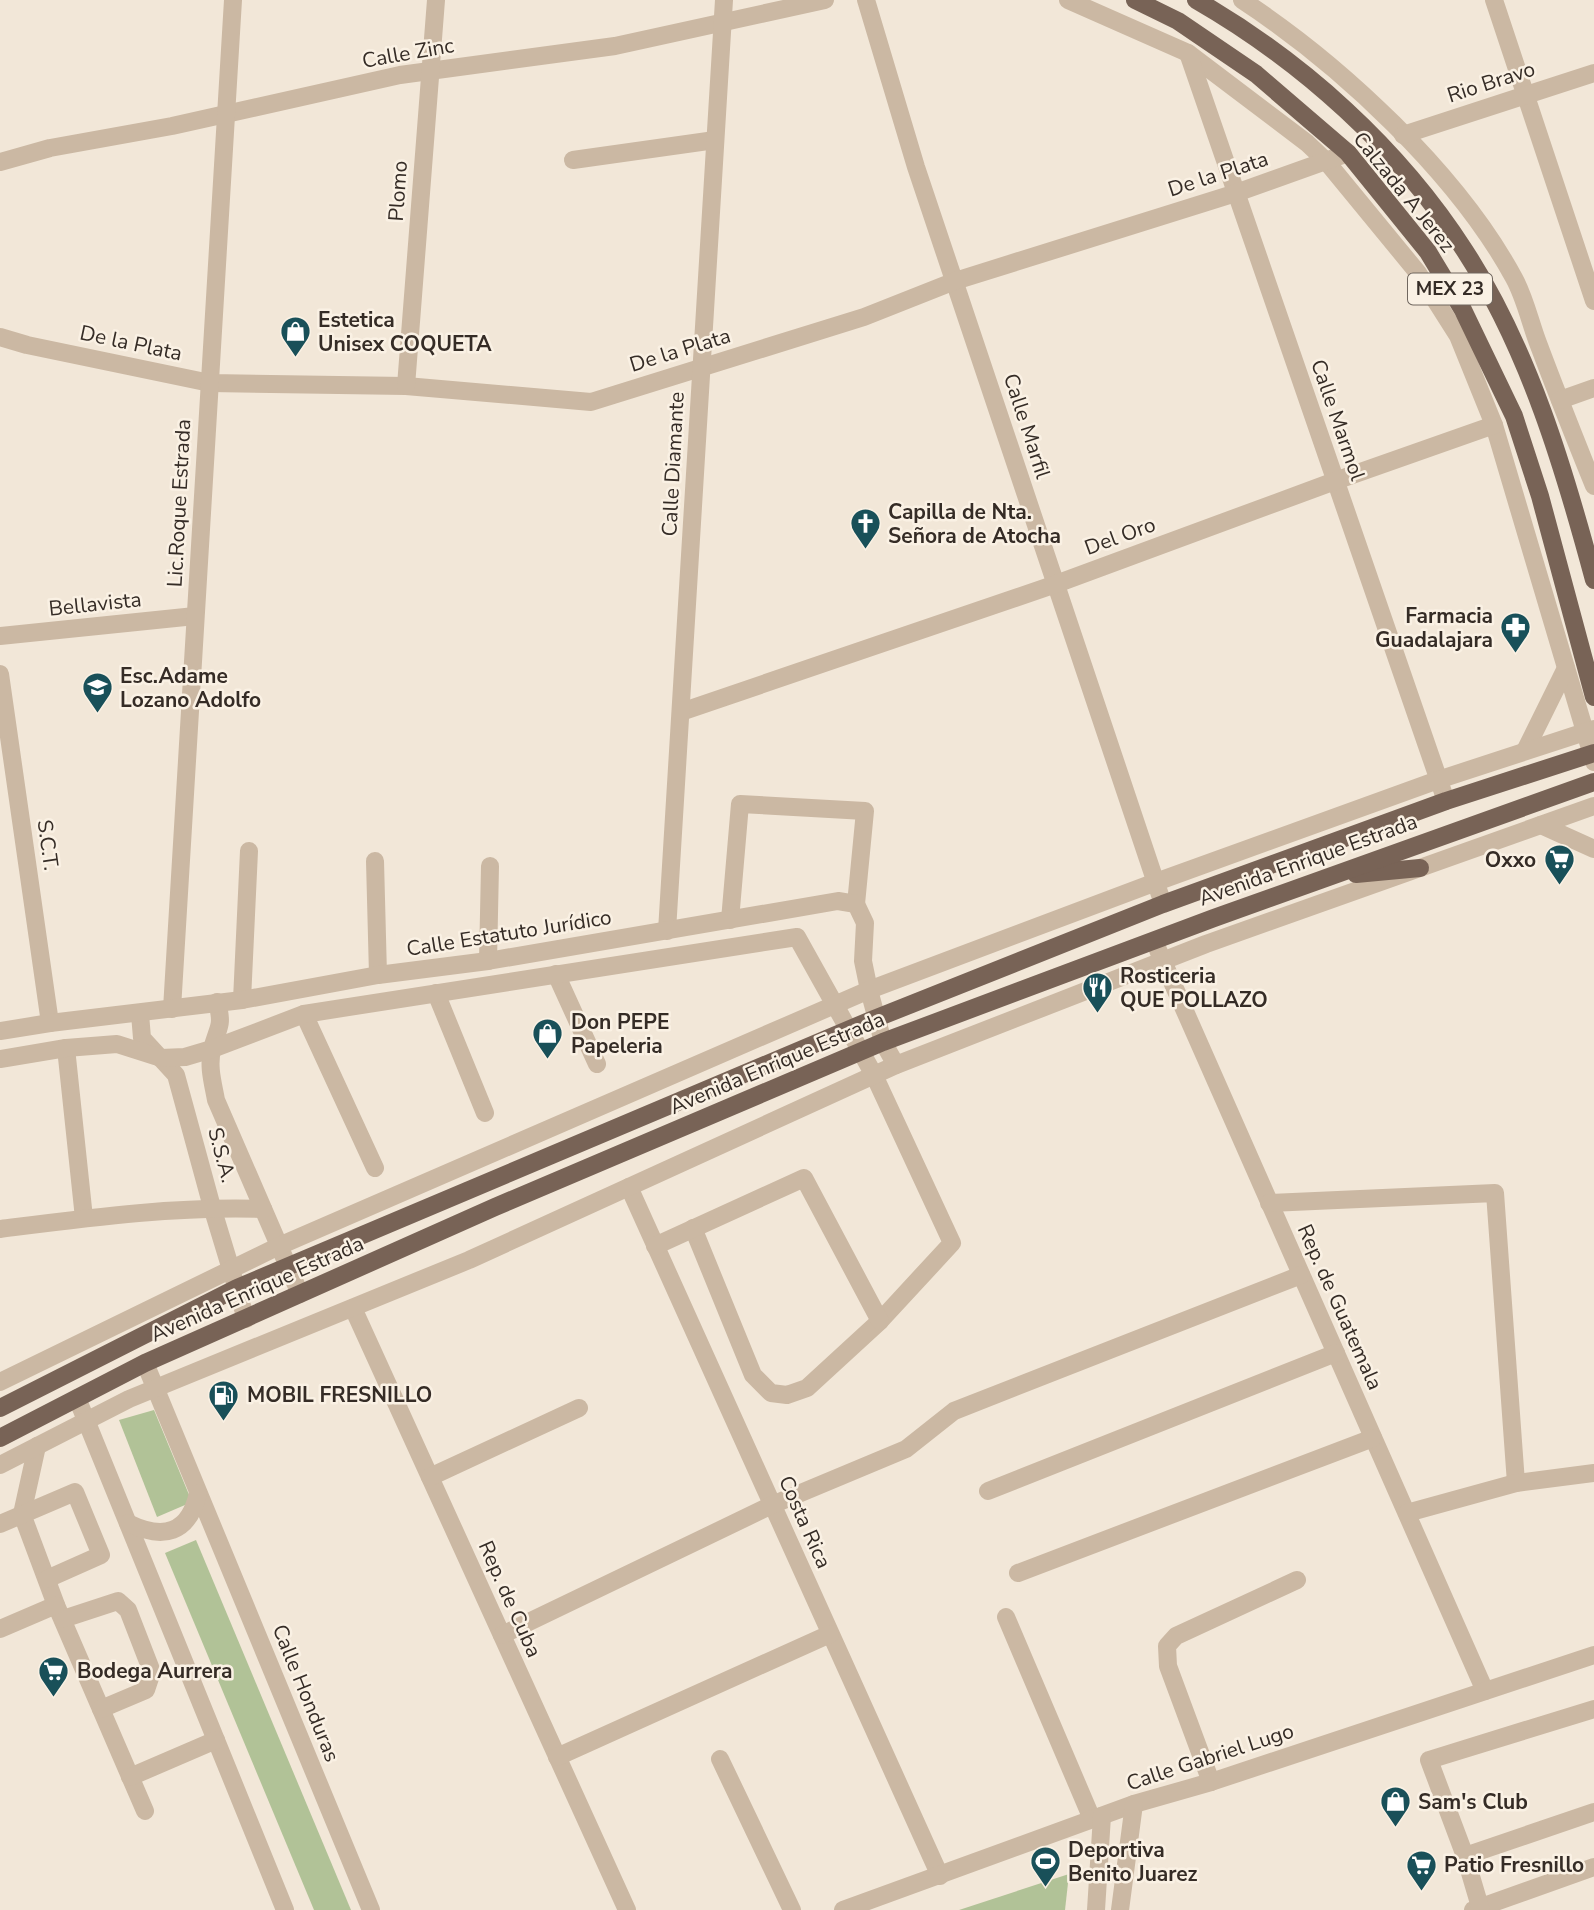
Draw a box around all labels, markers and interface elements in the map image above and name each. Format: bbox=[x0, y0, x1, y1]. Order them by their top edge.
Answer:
street label: Calle Zinc bbox=[360, 31, 456, 75]
street label: Rio Bravo bbox=[1443, 55, 1539, 109]
street label: Calzada A Jerez bbox=[1347, 126, 1461, 258]
street label: De la Plata bbox=[1164, 145, 1272, 203]
street label: Plomo bbox=[382, 160, 414, 222]
road number: MEX 23 bbox=[1408, 274, 1492, 304]
place label: Estetica Unisex COQUETA bbox=[318, 306, 492, 358]
shop icon: Estetica Unisex COQUETA bbox=[278, 315, 312, 359]
street label: De la Plata bbox=[77, 318, 185, 368]
street label: De la Plata bbox=[626, 321, 734, 379]
street label: Calle Marmol bbox=[1304, 356, 1372, 485]
street label: Calle Marfil bbox=[997, 370, 1057, 483]
street label: Calle Diamante bbox=[655, 391, 691, 537]
street label: Lic.Roque Estrada bbox=[161, 418, 197, 588]
place label: Capilla de Nta. Señora de Atocha bbox=[888, 498, 1061, 550]
church icon: Capilla de Nta. Señora de Atocha bbox=[848, 507, 882, 551]
street label: Del Oro bbox=[1081, 510, 1159, 562]
street label: Bellavista bbox=[47, 585, 143, 623]
place label: Farmacia Guadalajara bbox=[1375, 602, 1493, 654]
pharmacy icon: Farmacia Guadalajara bbox=[1499, 611, 1533, 655]
place label: Esc.Adame Lozano Adolfo bbox=[120, 662, 261, 714]
school or university icon: Esc.Adame Lozano Adolfo bbox=[80, 671, 114, 715]
street label: Avenida Enrique Estrada bbox=[1195, 807, 1421, 913]
street label: S.C.T. bbox=[31, 818, 65, 872]
supermarket icon: Oxxo bbox=[1542, 843, 1576, 887]
place label: Oxxo bbox=[1485, 846, 1536, 874]
street label: Calle Estatuto Jurídico bbox=[405, 903, 613, 963]
place label: Rosticeria QUE POLLAZO bbox=[1120, 962, 1268, 1014]
restaurant icon: Rosticeria QUE POLLAZO bbox=[1080, 971, 1114, 1015]
street label: Avenida Enrique Estrada bbox=[665, 1005, 889, 1121]
place label: Don PEPE Papeleria bbox=[571, 1008, 670, 1060]
shop icon: Don PEPE Papeleria bbox=[531, 1017, 565, 1061]
street label: S.S.A. bbox=[201, 1124, 243, 1186]
street label: Rep. de Guatemala bbox=[1291, 1220, 1389, 1394]
street label: Avenida Enrique Estrada bbox=[146, 1229, 368, 1349]
fuel station icon: MOBIL FRESNILLO bbox=[207, 1378, 241, 1422]
place label: MOBIL FRESNILLO bbox=[247, 1381, 432, 1409]
street label: Costa Rica bbox=[772, 1471, 838, 1573]
street label: Rep. de Cuba bbox=[472, 1536, 548, 1662]
street label: Calle Honduras bbox=[266, 1620, 346, 1766]
supermarket icon: Bodega Aurrera bbox=[37, 1654, 71, 1698]
place label: Bodega Aurrera bbox=[77, 1657, 232, 1685]
street label: Calle Gabriel Lugo bbox=[1123, 1717, 1297, 1797]
shop icon: Sam's Club bbox=[1378, 1785, 1412, 1829]
place label: Sam's Club bbox=[1418, 1788, 1528, 1816]
place label: Deportiva Benito Juarez bbox=[1068, 1836, 1198, 1888]
sports icon: Deportiva Benito Juarez bbox=[1028, 1845, 1062, 1889]
supermarket icon: Patio Fresnillo bbox=[1404, 1848, 1438, 1892]
place label: Patio Fresnillo bbox=[1444, 1851, 1584, 1879]

